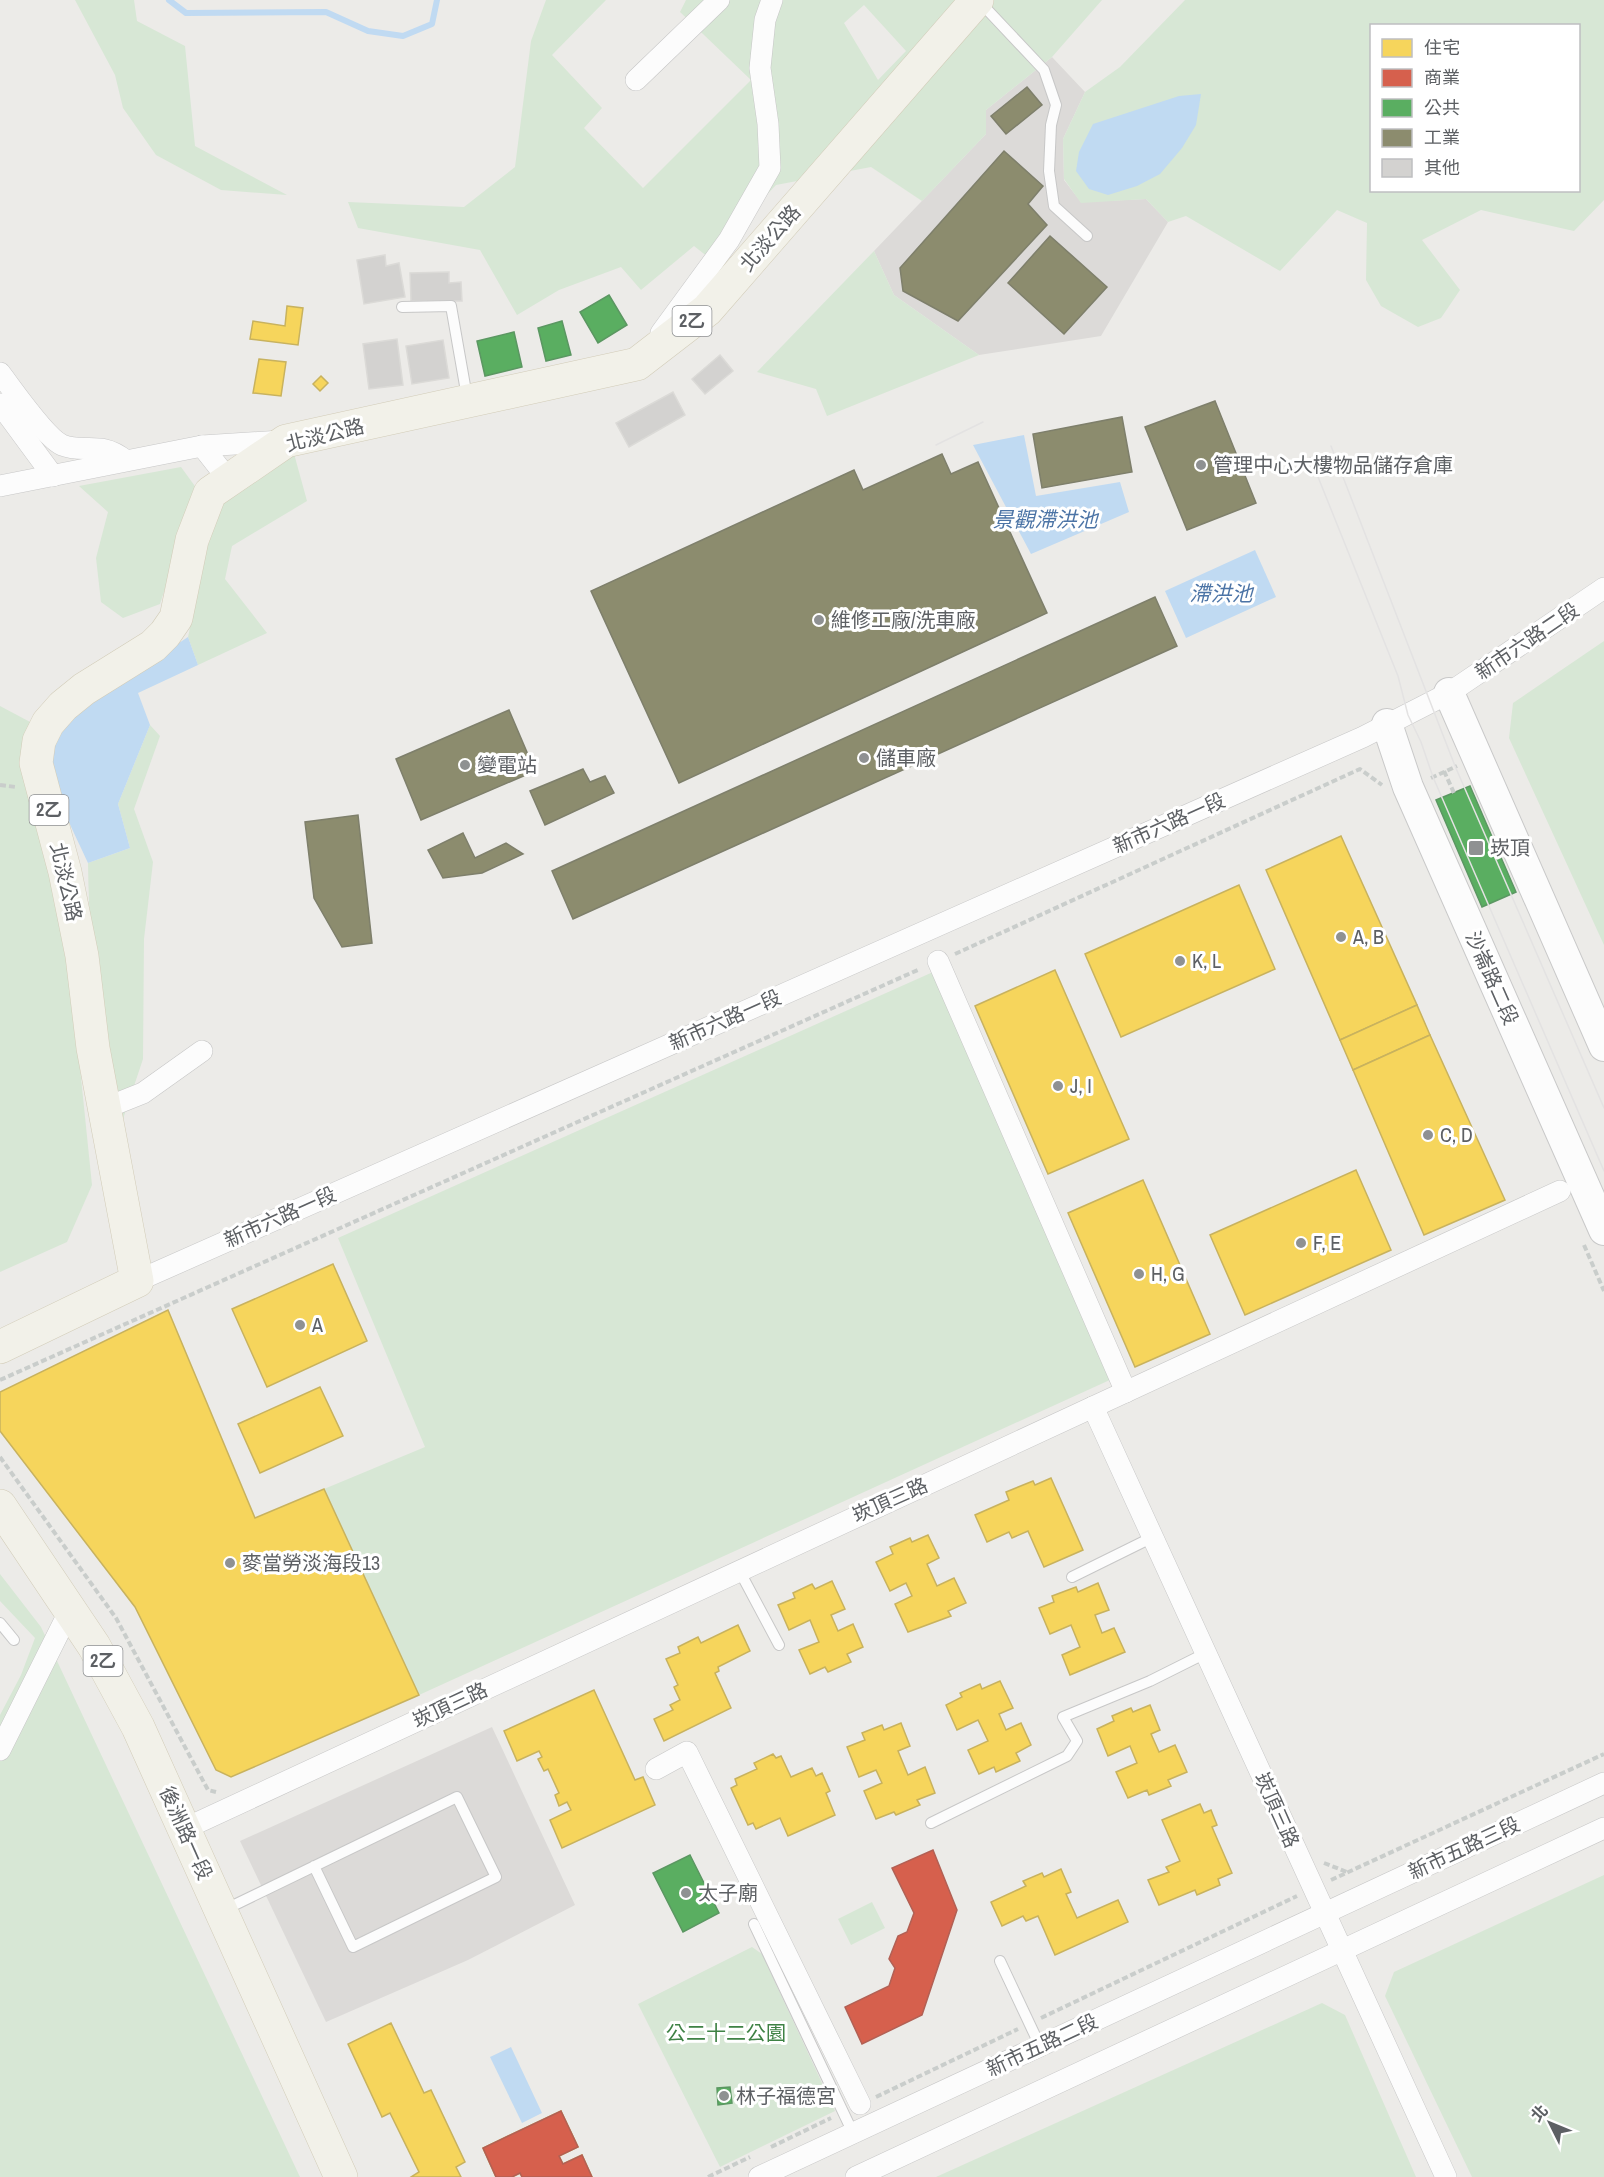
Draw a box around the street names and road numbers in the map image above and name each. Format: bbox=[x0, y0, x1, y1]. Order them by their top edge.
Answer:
street label: 北淡公路 bbox=[733, 199, 806, 277]
road number: 2乙 bbox=[672, 306, 712, 336]
street label: 北淡公路 bbox=[283, 412, 367, 457]
street label: 新市六路二段 bbox=[1469, 596, 1584, 685]
street label: 新市六路一段 bbox=[1108, 786, 1229, 859]
road number: 2乙 bbox=[29, 795, 68, 825]
street label: 北淡公路 bbox=[44, 840, 89, 924]
street label: 沙崙路二段 bbox=[1460, 927, 1525, 1029]
street label: 新市六路一段 bbox=[664, 983, 785, 1056]
street label: 新市六路一段 bbox=[219, 1180, 340, 1253]
street label: 崁頂三路 bbox=[848, 1471, 932, 1528]
road number: 2乙 bbox=[84, 1646, 122, 1676]
street label: 崁頂三路 bbox=[408, 1675, 492, 1734]
street label: 崁頂三路 bbox=[1249, 1768, 1306, 1852]
street label: 後洲路一段 bbox=[154, 1782, 219, 1884]
street label: 新市五路三段 bbox=[1404, 1810, 1524, 1885]
street label: 新市五路二段 bbox=[982, 2007, 1102, 2082]

